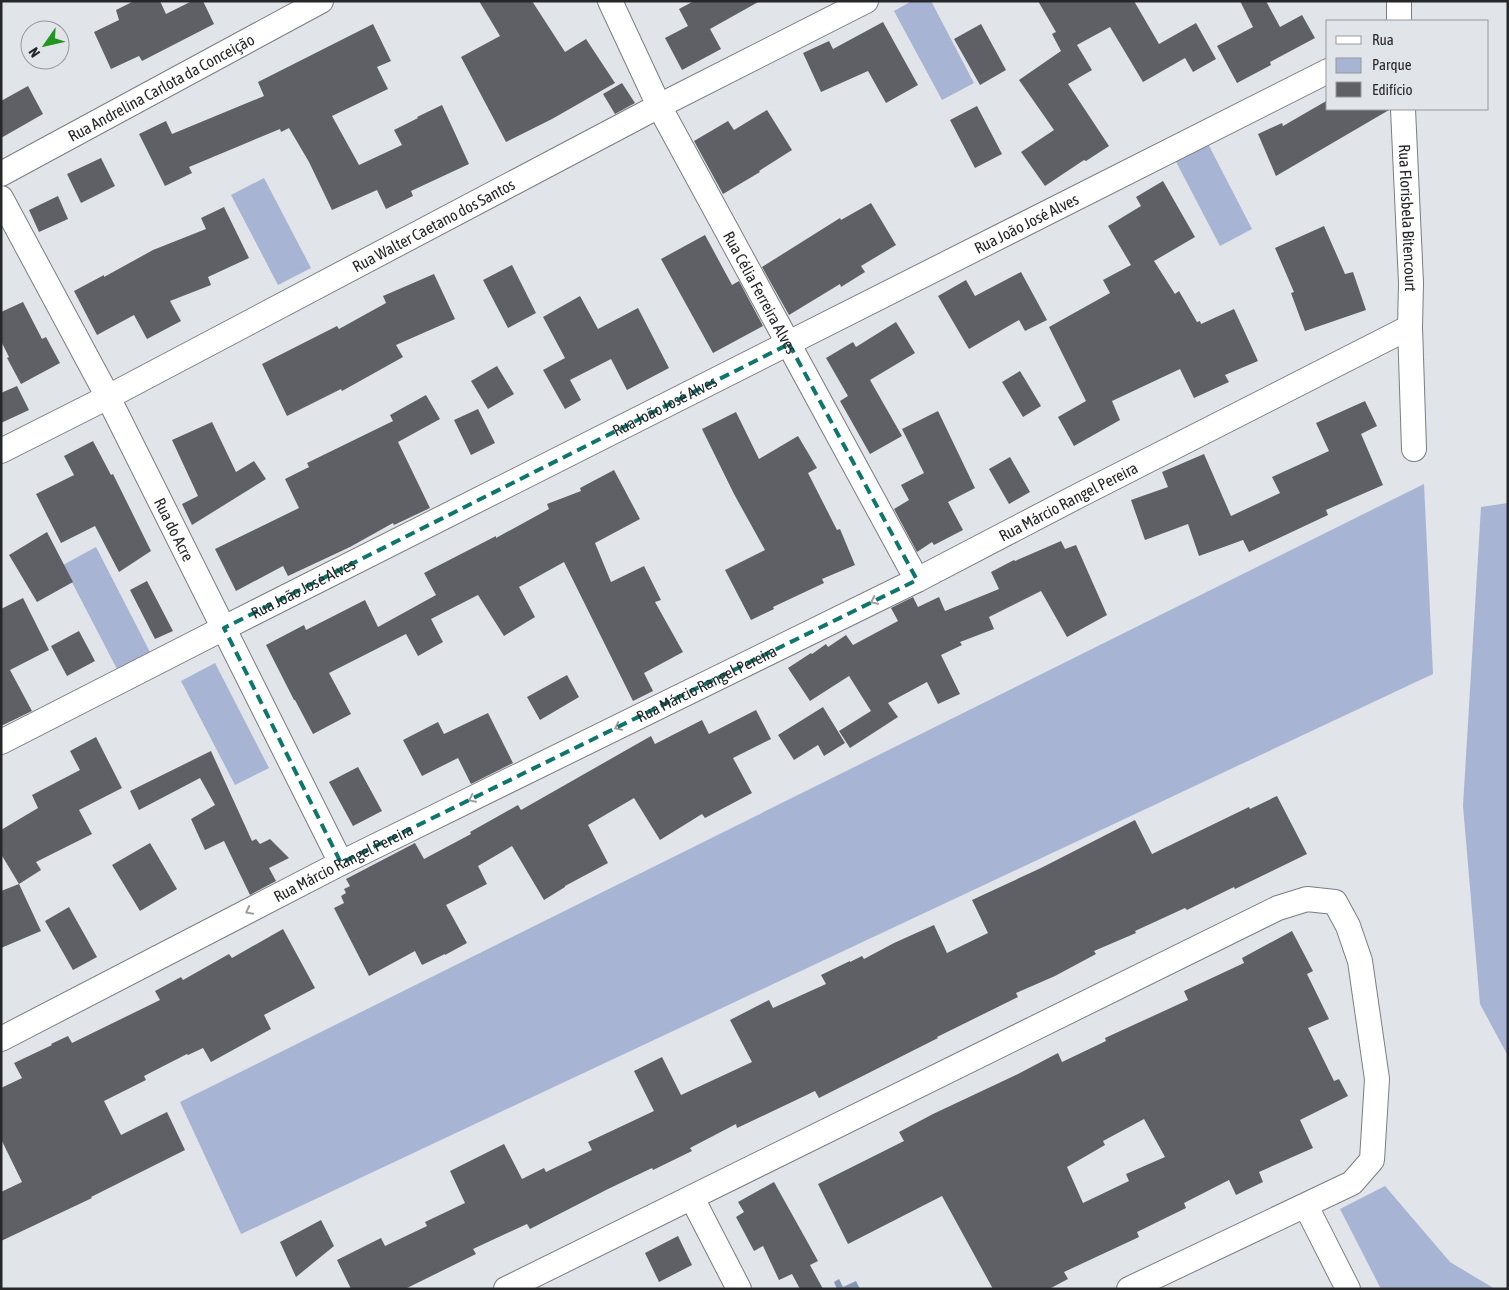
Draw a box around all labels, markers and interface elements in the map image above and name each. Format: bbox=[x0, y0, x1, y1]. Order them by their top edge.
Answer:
north arrow bbox=[20, 20, 70, 70]
legend bbox=[1326, 20, 1489, 110]
street label: Rua Andrelina Carlota da Conceição bbox=[65, 30, 257, 145]
text: Rua bbox=[1372, 31, 1394, 48]
text: N bbox=[25, 44, 43, 60]
text: Parque bbox=[1372, 56, 1412, 73]
text: Edifício bbox=[1372, 81, 1413, 98]
street label: Rua Florisbela Bitencourt bbox=[1396, 144, 1420, 292]
street label: Rua Walter Caetano dos Santos bbox=[349, 175, 518, 275]
street label: Rua João José Alves bbox=[971, 189, 1082, 257]
street label: Rua Célia Ferreira Alves bbox=[720, 228, 801, 357]
street label: Rua João José Alves bbox=[610, 372, 720, 439]
street label: Rua Márcio Rangel Pereira bbox=[996, 458, 1141, 545]
street label: Rua do Acre bbox=[151, 495, 198, 564]
street label: Rua João José Alves bbox=[248, 554, 358, 622]
one-way arrow bbox=[870, 595, 879, 605]
street label: Rua Márcio Rangel Pereira bbox=[633, 641, 779, 725]
one-way arrow bbox=[614, 721, 623, 731]
one-way arrow bbox=[468, 793, 477, 803]
street label: Rua Márcio Rangel Pereira bbox=[271, 820, 416, 905]
one-way arrow bbox=[245, 905, 254, 915]

